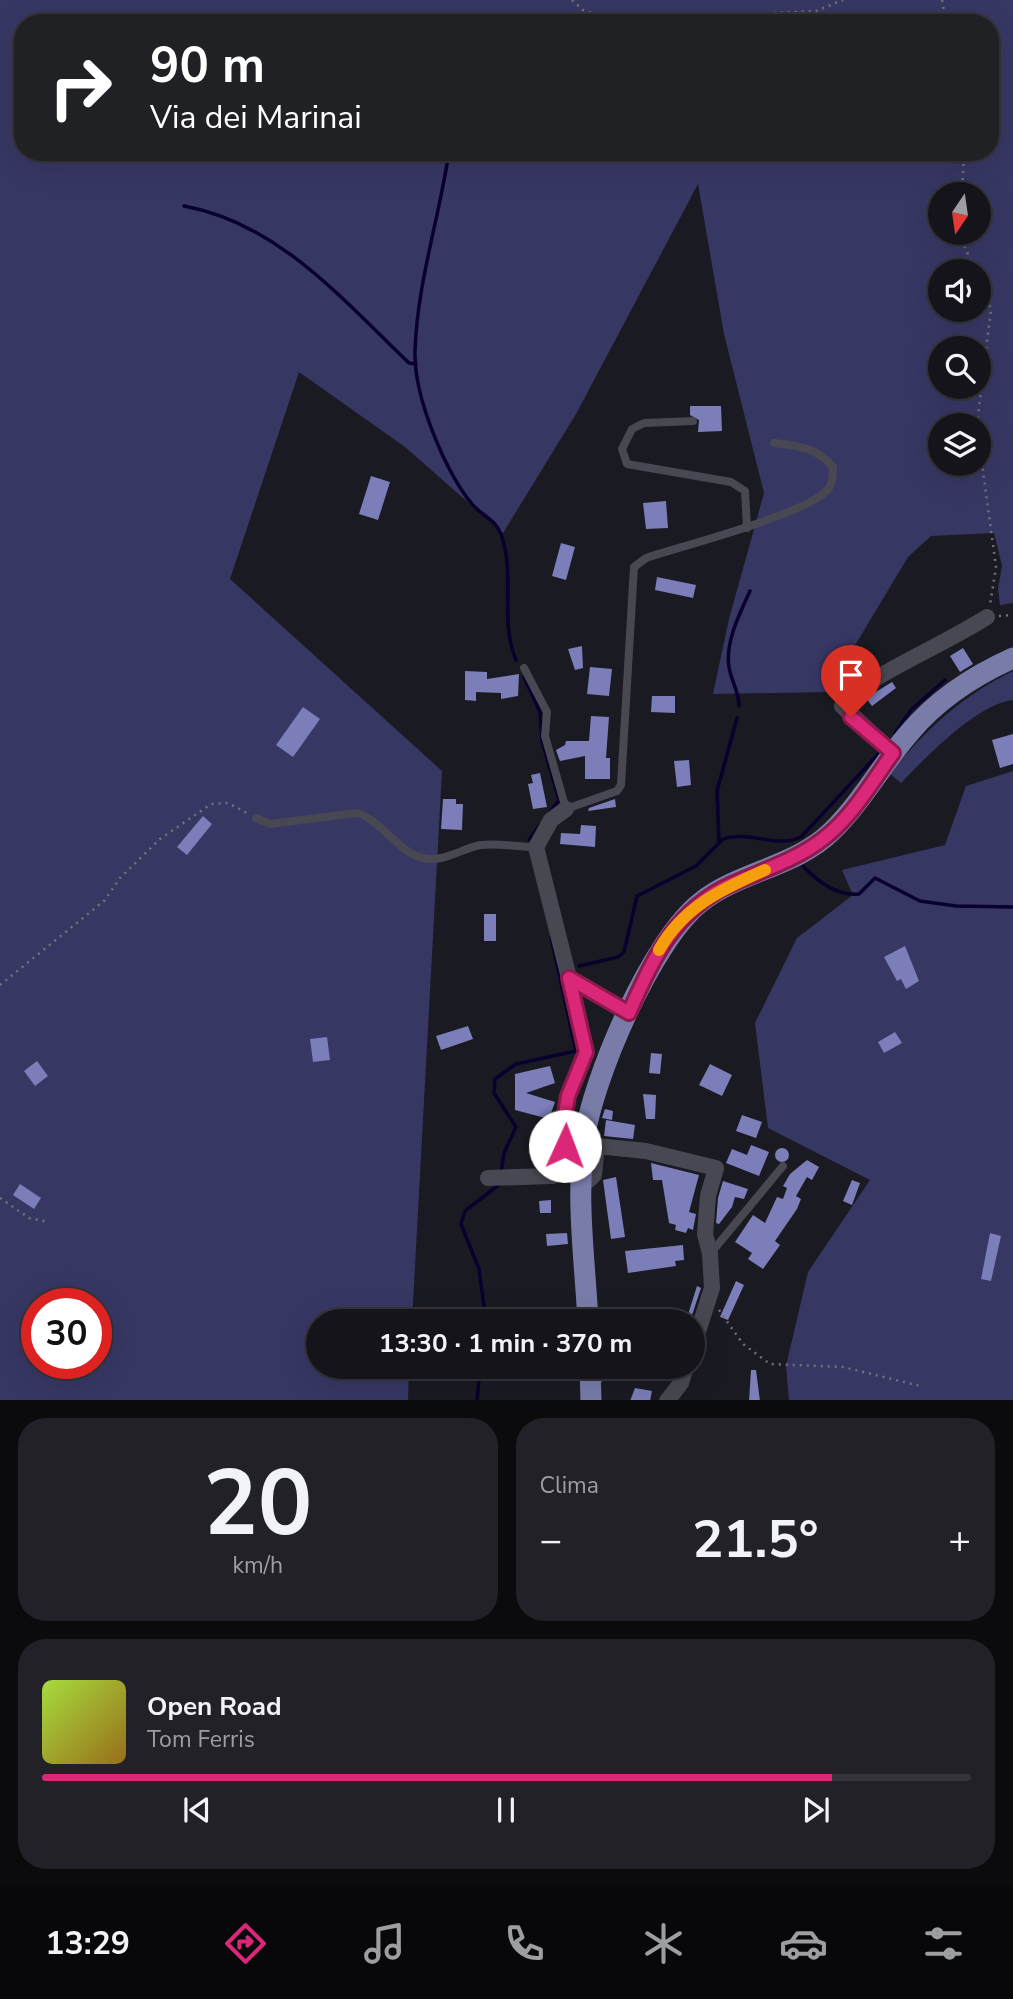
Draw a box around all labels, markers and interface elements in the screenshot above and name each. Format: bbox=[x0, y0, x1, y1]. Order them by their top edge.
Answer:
text: 90 m bbox=[150, 32, 265, 99]
icon: right bbox=[35, 42, 126, 133]
text: Via dei Marinai bbox=[150, 96, 362, 139]
north arrow bbox=[928, 182, 990, 245]
map controls bbox=[928, 182, 991, 476]
button: sound bbox=[928, 259, 991, 322]
button: search bbox=[928, 336, 991, 399]
button: layers bbox=[928, 413, 991, 476]
pin bbox=[821, 645, 881, 717]
icon: arrive bbox=[832, 656, 870, 694]
position arrow bbox=[528, 1109, 602, 1183]
speed limit sign: 30 bbox=[21, 1288, 112, 1379]
text: 13:30 · 1 min · 370 m bbox=[379, 1326, 632, 1361]
text: 20 bbox=[203, 1442, 312, 1566]
text: Clima bbox=[540, 1470, 599, 1501]
text: 21.5° bbox=[692, 1504, 818, 1575]
text: − bbox=[540, 1515, 562, 1566]
text: + bbox=[948, 1515, 971, 1566]
text: km/h bbox=[232, 1550, 283, 1581]
text: Open Road bbox=[147, 1689, 282, 1724]
text: Tom Ferris bbox=[147, 1724, 255, 1755]
icon: previous bbox=[178, 1791, 216, 1829]
icon: pause bbox=[487, 1791, 525, 1829]
icon: next bbox=[797, 1791, 835, 1829]
icon: directions bbox=[221, 1919, 270, 1968]
icon: music bbox=[360, 1919, 409, 1968]
icon: phone bbox=[500, 1919, 549, 1968]
icon: climate bbox=[639, 1919, 688, 1968]
icon: car bbox=[779, 1919, 828, 1968]
icon: filters bbox=[919, 1919, 968, 1968]
text: 13:29 bbox=[45, 1922, 130, 1965]

